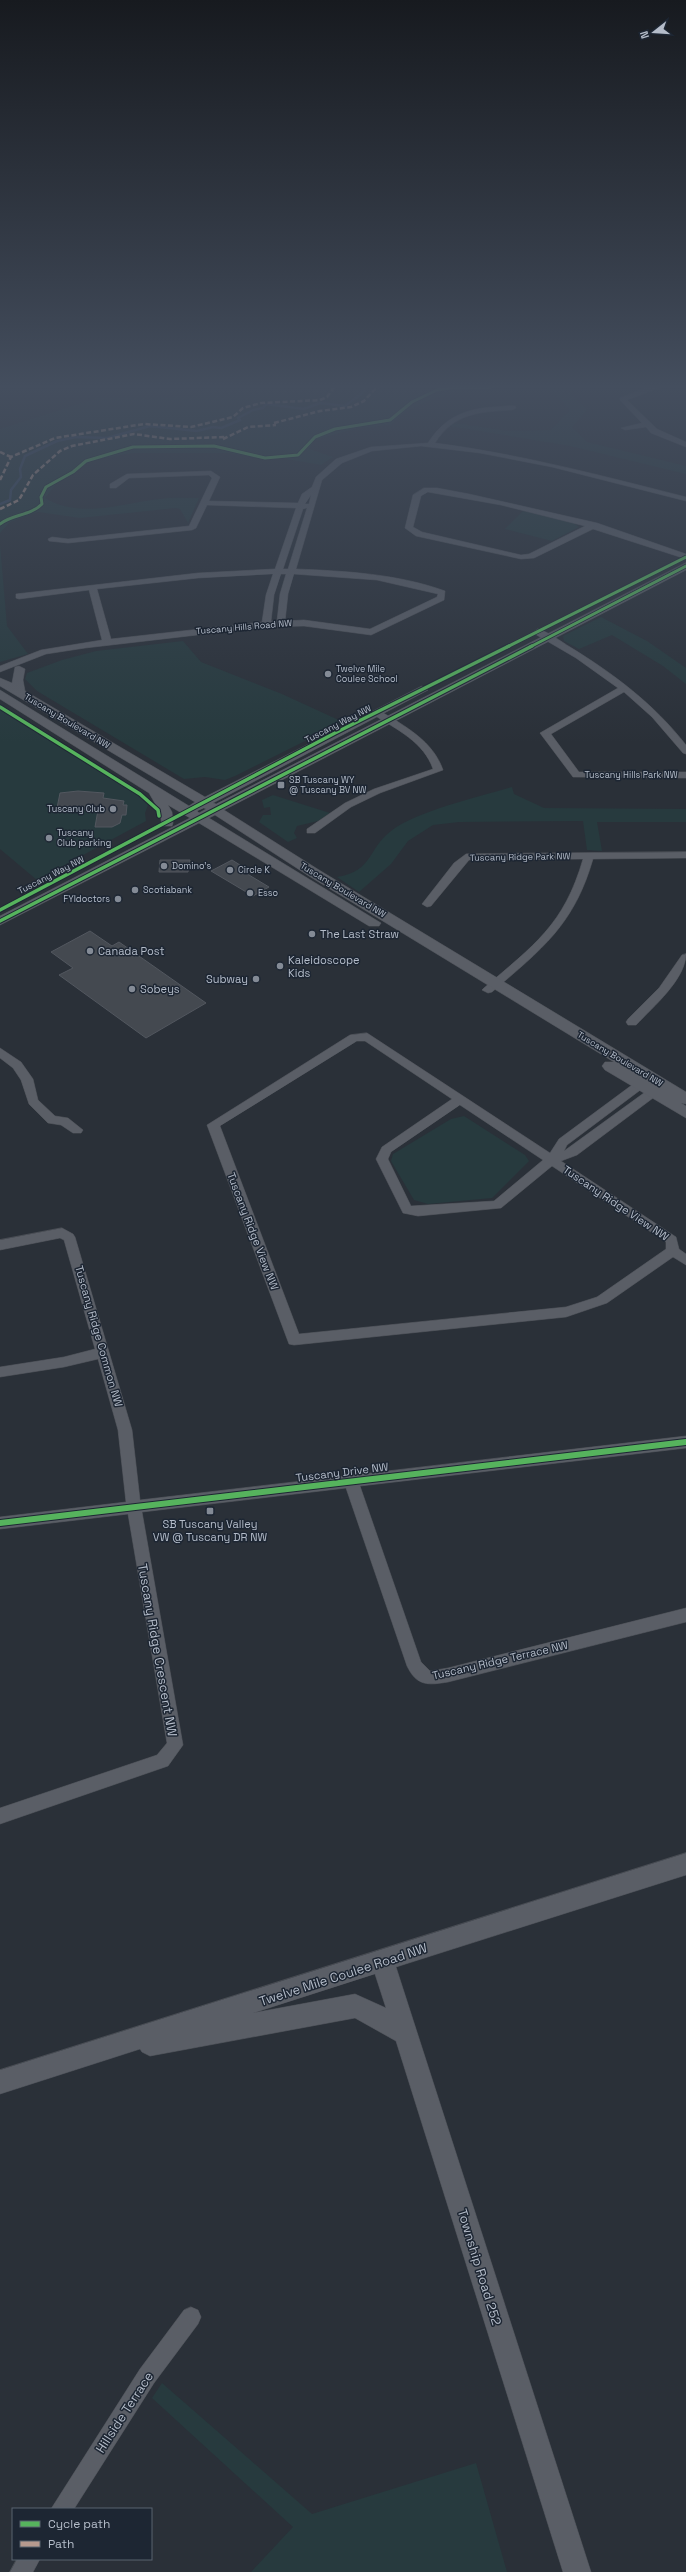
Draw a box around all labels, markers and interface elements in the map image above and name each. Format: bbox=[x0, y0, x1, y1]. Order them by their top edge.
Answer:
north arrow bbox=[634, 12, 674, 52]
text: N bbox=[637, 29, 652, 40]
street label: Tuscany Hills Road NW bbox=[195, 617, 293, 637]
place label: Twelve Mile Coulee School bbox=[336, 663, 398, 685]
marker: Twelve Mile Coulee School bbox=[323, 669, 333, 679]
street label: Tuscany Boulevard NW bbox=[22, 691, 112, 751]
street label: Tuscany Way NW bbox=[303, 702, 373, 746]
street label: Tuscany Hills Park NW bbox=[584, 769, 678, 781]
place label: SB Tuscany WY @ Tuscany BV NW bbox=[289, 774, 367, 796]
marker: SB Tuscany WY @ Tuscany BV NW bbox=[276, 780, 286, 790]
place label: Tuscany Club bbox=[47, 803, 105, 815]
marker: Tuscany Club bbox=[108, 804, 118, 814]
place label: Tuscany Club parking bbox=[57, 827, 112, 849]
marker: Tuscany Club parking bbox=[44, 833, 54, 843]
street label: Tuscany Ridge Park NW bbox=[470, 850, 571, 864]
street label: Tuscany Way NW bbox=[16, 853, 86, 897]
place label: Domino's bbox=[172, 860, 211, 872]
street label: Tuscany Boulevard NW bbox=[298, 860, 388, 920]
marker: Domino's bbox=[159, 861, 169, 871]
place label: Circle K bbox=[238, 864, 270, 876]
marker: Circle K bbox=[225, 865, 235, 875]
place label: Scotiabank bbox=[143, 884, 192, 896]
marker: Scotiabank bbox=[130, 885, 140, 895]
place label: Esso bbox=[258, 887, 279, 899]
marker: Esso bbox=[245, 888, 255, 898]
place label: FYIdoctors bbox=[63, 893, 110, 905]
marker: FYIdoctors bbox=[113, 894, 123, 904]
place label: The Last Straw bbox=[320, 927, 399, 941]
marker: The Last Straw bbox=[307, 929, 317, 939]
place label: Canada Post bbox=[98, 944, 165, 958]
marker: Canada Post bbox=[85, 946, 95, 956]
place label: Kaleidoscope Kids bbox=[288, 953, 360, 980]
marker: Kaleidoscope Kids bbox=[275, 961, 285, 971]
place label: Subway bbox=[206, 972, 248, 986]
marker: Subway bbox=[251, 974, 261, 984]
place label: Sobeys bbox=[140, 982, 180, 996]
marker: Sobeys bbox=[127, 984, 137, 994]
street label: Tuscany Boulevard NW bbox=[575, 1029, 665, 1089]
street label: Tuscany Ridge View NW bbox=[560, 1162, 672, 1244]
street label: Tuscany Ridge View NW bbox=[224, 1170, 282, 1292]
street label: Tuscany Ridge Common NW bbox=[72, 1264, 126, 1409]
street label: Tuscany Drive NW bbox=[295, 1459, 390, 1485]
marker: SB Tuscany Valley VW @ Tuscany DR NW bbox=[205, 1506, 215, 1516]
place label: SB Tuscany Valley VW @ Tuscany DR NW bbox=[153, 1517, 268, 1544]
street label: Tuscany Ridge Crescent NW bbox=[134, 1562, 181, 1738]
street label: Tuscany Ridge Terrace NW bbox=[431, 1637, 570, 1682]
street label: Twelve Mile Coulee Road NW bbox=[257, 1939, 429, 2010]
street label: Township Road 252 bbox=[454, 2207, 505, 2328]
street label: Hillside Terrace bbox=[92, 2368, 157, 2456]
legend bbox=[12, 2508, 152, 2560]
text: Cycle path bbox=[48, 2516, 110, 2532]
text: Path bbox=[48, 2536, 74, 2552]

